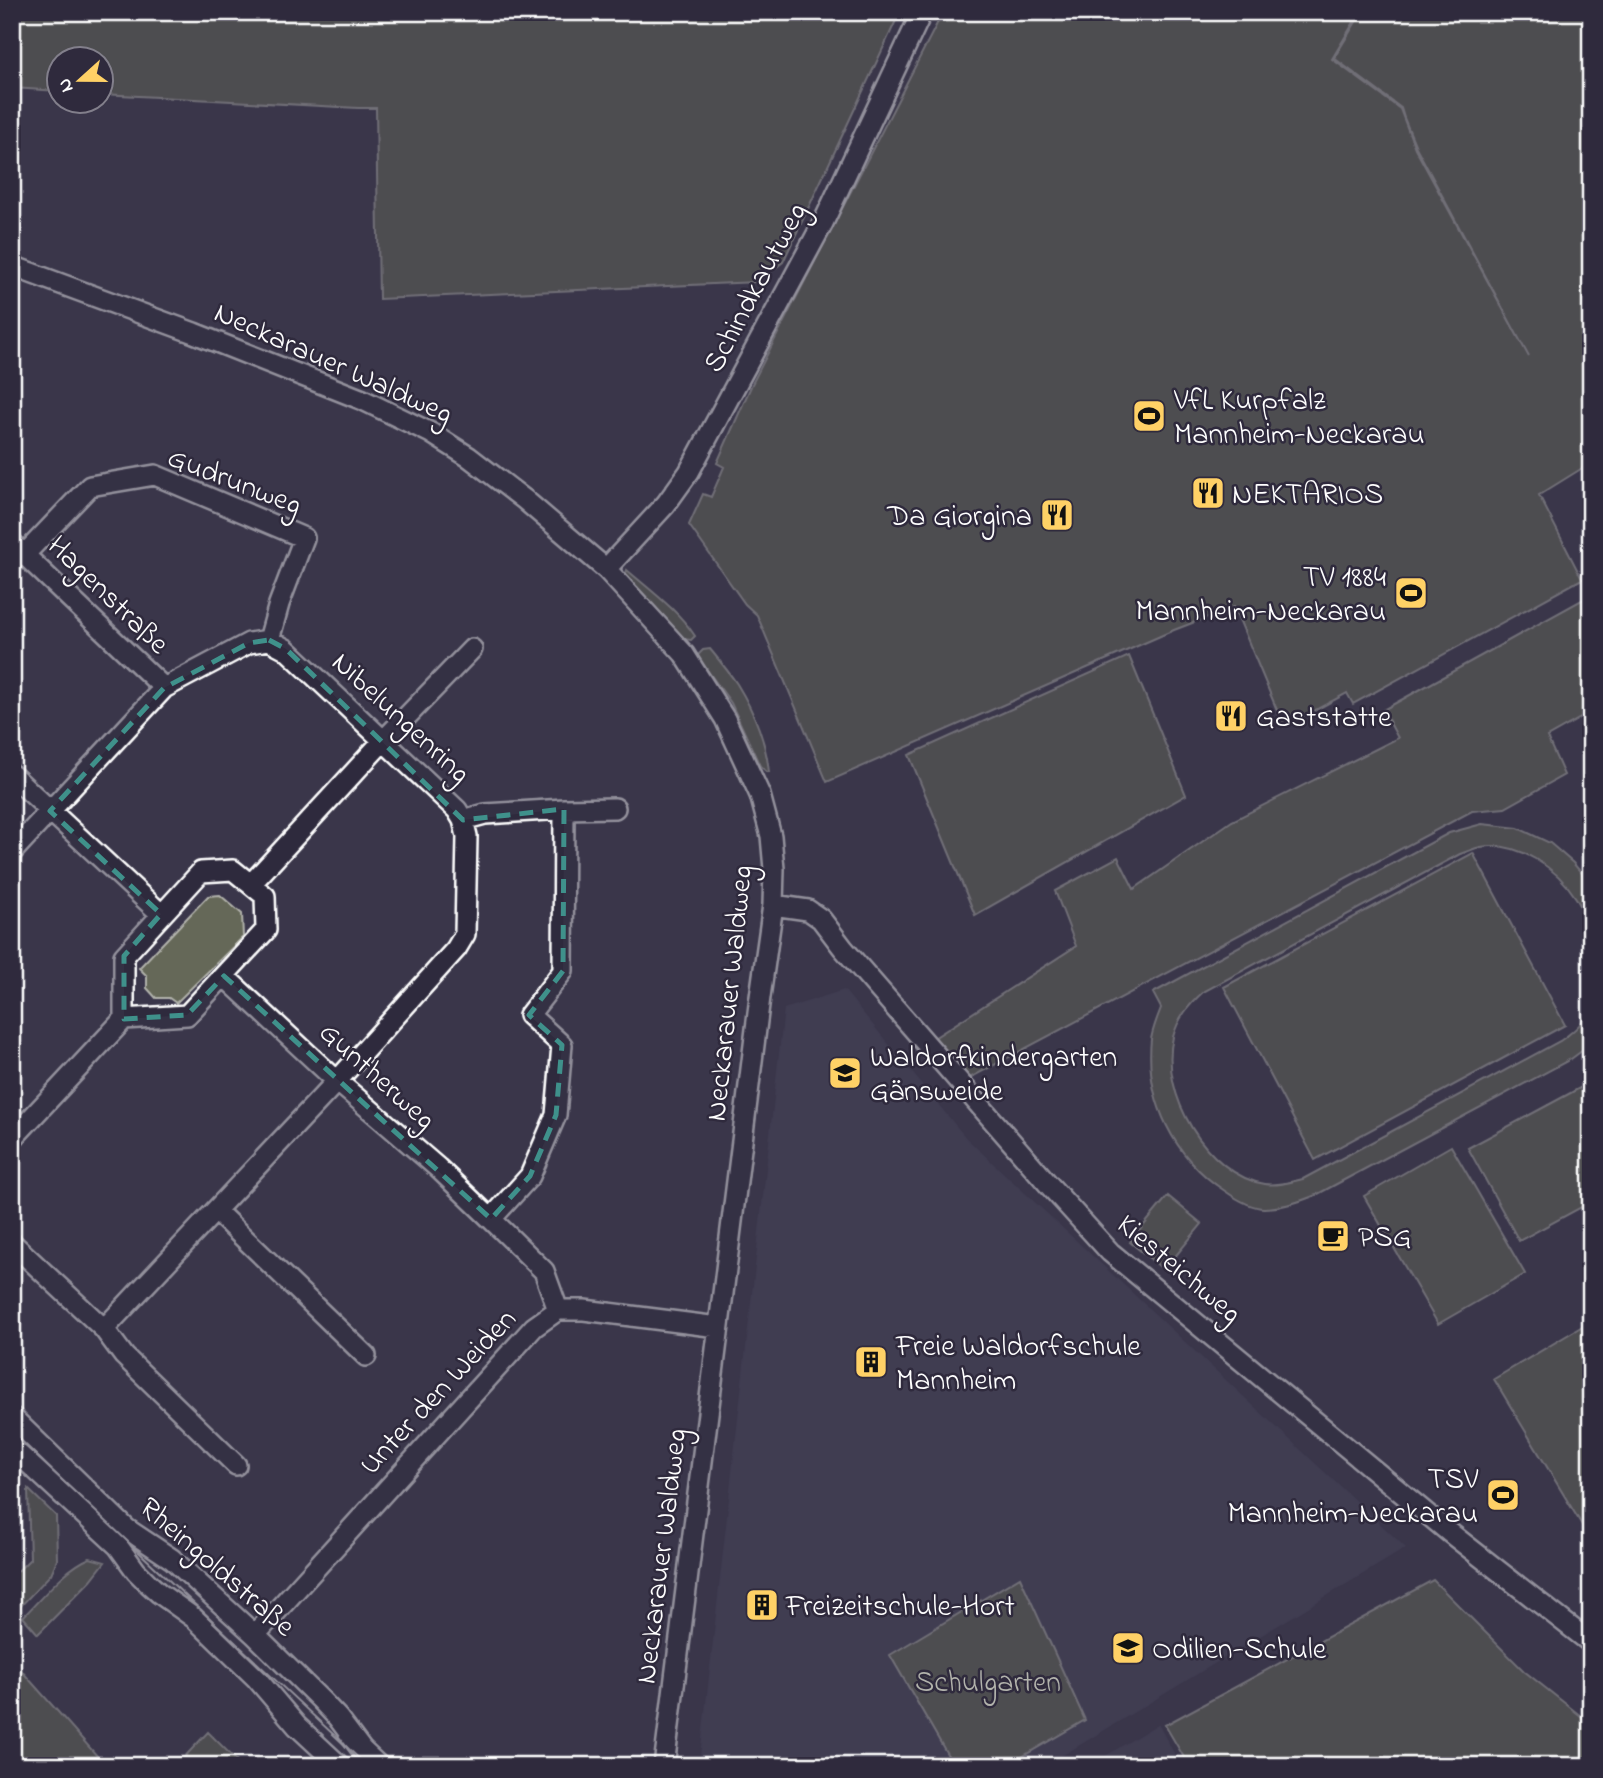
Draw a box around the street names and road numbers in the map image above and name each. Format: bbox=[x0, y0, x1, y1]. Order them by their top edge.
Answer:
street label: Schindkautweg bbox=[693, 196, 820, 381]
street label: Neckarauer Waldweg bbox=[206, 292, 459, 437]
street label: Gudrunweg bbox=[160, 437, 307, 529]
street label: Hagenstraße bbox=[36, 526, 178, 666]
street label: Nibelungenring bbox=[320, 643, 480, 795]
street label: Neckarauer Waldweg bbox=[696, 863, 766, 1123]
street label: Guntherweg bbox=[308, 1013, 444, 1142]
street label: Kiesteichweg bbox=[1106, 1205, 1250, 1336]
street label: Unter den Weiden bbox=[350, 1300, 528, 1486]
street label: Neckarauer Waldweg bbox=[625, 1426, 700, 1687]
street label: Rheingoldstraße bbox=[128, 1488, 304, 1649]

